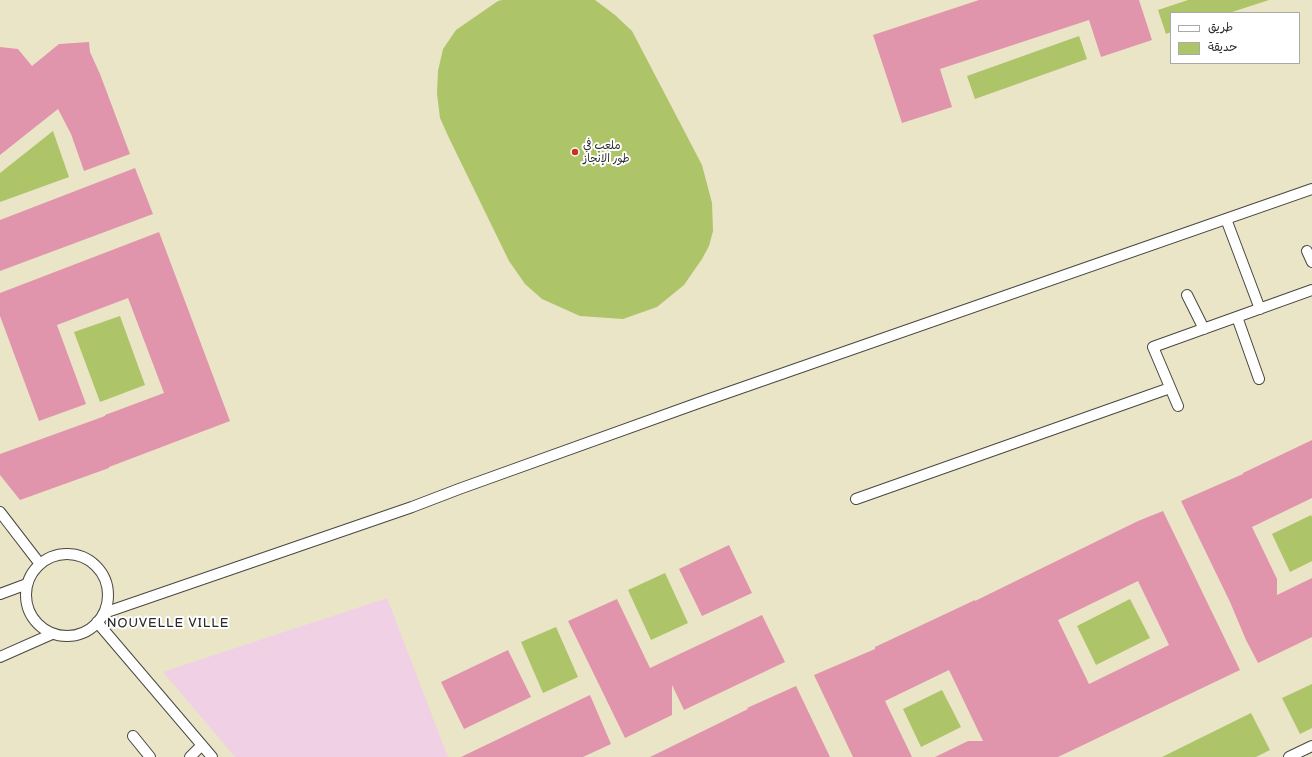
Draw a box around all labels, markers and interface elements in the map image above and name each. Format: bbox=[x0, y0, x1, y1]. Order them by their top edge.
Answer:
legend bbox=[1170, 12, 1300, 64]
text: طريق bbox=[1208, 20, 1233, 35]
text: حديقة bbox=[1208, 40, 1237, 55]
place label: ملعب في طور الإنجاز bbox=[583, 139, 629, 165]
marker: ملعب في طور الإنجاز bbox=[570, 147, 580, 157]
district label: NOUVELLE VILLE bbox=[107, 616, 229, 632]

